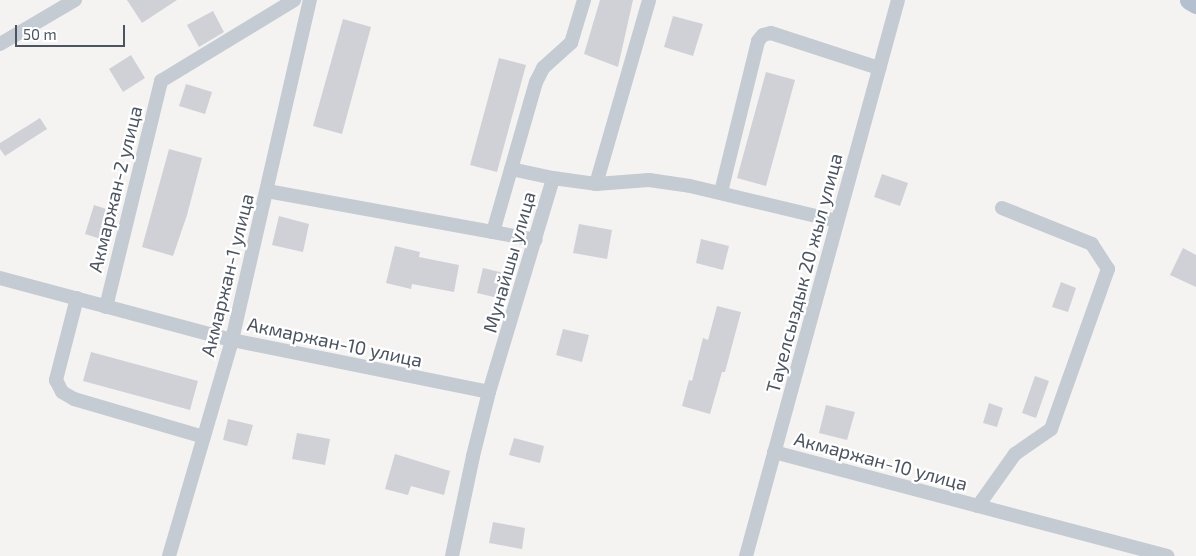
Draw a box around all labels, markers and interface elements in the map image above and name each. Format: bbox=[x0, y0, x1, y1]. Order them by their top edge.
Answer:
scale bar bbox=[18, 15, 128, 47]
text: 50 m bbox=[23, 25, 57, 43]
street label: Акмаржан-2 улица bbox=[83, 103, 147, 275]
street label: Тауелсыздык 20 жыл улица bbox=[761, 151, 847, 395]
street label: Мунайшы улица bbox=[478, 189, 540, 335]
street label: Акмаржан-1 улица bbox=[196, 191, 258, 359]
street label: Акмаржан-10 улица bbox=[245, 312, 425, 372]
street label: Акмаржан-10 улица bbox=[792, 427, 970, 495]

